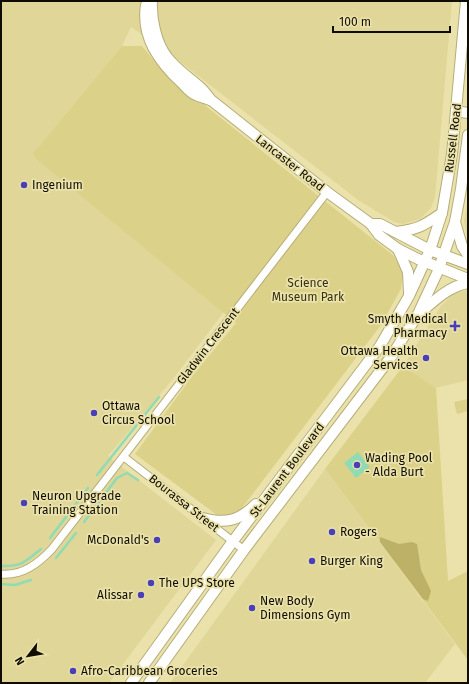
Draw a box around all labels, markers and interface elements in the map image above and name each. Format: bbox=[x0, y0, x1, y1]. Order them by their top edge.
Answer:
scale bar bbox=[333, 8, 450, 34]
text: 100 m bbox=[339, 15, 371, 29]
street label: Russell Road bbox=[442, 103, 464, 173]
street label: Lancaster Road bbox=[253, 132, 327, 194]
place label: Ingenium bbox=[32, 178, 83, 192]
marker: Ingenium bbox=[19, 180, 29, 190]
park label: Science Museum Park bbox=[272, 276, 345, 304]
street label: Gladwin Crescent bbox=[174, 304, 243, 387]
place label: Smyth Medical Pharmacy bbox=[368, 312, 447, 340]
marker: Smyth Medical Pharmacy bbox=[450, 321, 460, 331]
place label: Ottawa Health Services bbox=[341, 344, 418, 372]
marker: Ottawa Health Services bbox=[421, 353, 431, 363]
place label: Ottawa Circus School bbox=[102, 399, 175, 427]
marker: Ottawa Circus School bbox=[89, 408, 99, 418]
street label: St-Laurent Boulevard bbox=[247, 420, 327, 520]
place label: Wading Pool - Alda Burt bbox=[365, 451, 433, 479]
marker: Wading Pool - Alda Burt bbox=[352, 460, 362, 470]
street label: Bourassa Street bbox=[146, 471, 222, 535]
place label: Neuron Upgrade Training Station bbox=[32, 489, 121, 517]
marker: Neuron Upgrade Training Station bbox=[19, 498, 29, 508]
place label: Rogers bbox=[340, 525, 377, 539]
marker: Rogers bbox=[327, 527, 337, 537]
place label: McDonald's bbox=[87, 533, 149, 547]
marker: McDonald's bbox=[152, 535, 162, 545]
place label: Burger King bbox=[320, 554, 384, 568]
marker: Burger King bbox=[307, 556, 317, 566]
place label: The UPS Store bbox=[159, 576, 235, 590]
marker: The UPS Store bbox=[146, 578, 156, 588]
place label: Alissar bbox=[97, 588, 133, 602]
marker: Alissar bbox=[136, 590, 146, 600]
place label: New Body Dimensions Gym bbox=[260, 594, 351, 622]
marker: New Body Dimensions Gym bbox=[247, 603, 257, 613]
north arrow bbox=[8, 636, 48, 676]
text: N bbox=[12, 654, 27, 667]
place label: Afro-Caribbean Groceries bbox=[81, 664, 218, 678]
marker: Afro-Caribbean Groceries bbox=[68, 666, 78, 676]

